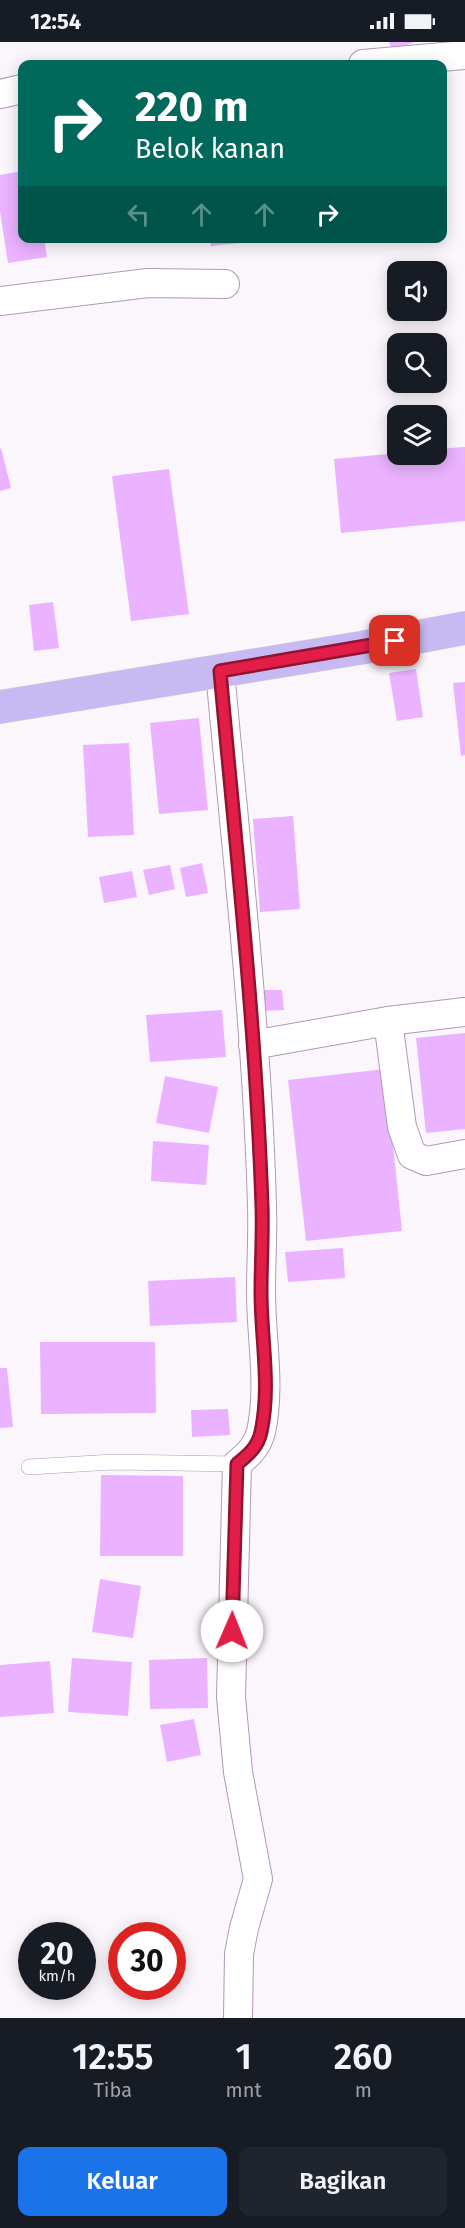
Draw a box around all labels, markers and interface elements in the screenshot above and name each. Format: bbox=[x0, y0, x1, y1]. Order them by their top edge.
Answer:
text: 12:54 bbox=[30, 8, 81, 35]
text: 220 m bbox=[135, 82, 248, 132]
icon: right bbox=[36, 84, 114, 162]
text: Belok kanan bbox=[135, 133, 285, 165]
icon: left bbox=[122, 198, 155, 231]
icon: ahead bbox=[185, 198, 218, 231]
icon: ahead bbox=[248, 198, 281, 231]
icon: right bbox=[311, 198, 344, 231]
map controls bbox=[387, 261, 447, 465]
button: sound bbox=[387, 261, 447, 321]
button: search bbox=[387, 333, 447, 393]
button: layers bbox=[387, 405, 447, 465]
pin bbox=[369, 615, 420, 666]
icon: arrive bbox=[378, 624, 411, 657]
position arrow bbox=[200, 1599, 264, 1663]
speed limit sign: 30 bbox=[108, 1922, 186, 2000]
text: 20 bbox=[40, 1936, 74, 1972]
text: km/h bbox=[38, 1967, 76, 1985]
text: 12:55 bbox=[72, 2035, 154, 2079]
text: 1 bbox=[235, 2035, 252, 2079]
text: 260 bbox=[334, 2035, 393, 2079]
text: Tiba bbox=[94, 2078, 132, 2102]
text: mnt bbox=[226, 2078, 262, 2102]
text: m bbox=[355, 2078, 372, 2102]
button: Keluar bbox=[18, 2147, 227, 2216]
button: Bagikan bbox=[239, 2147, 447, 2216]

